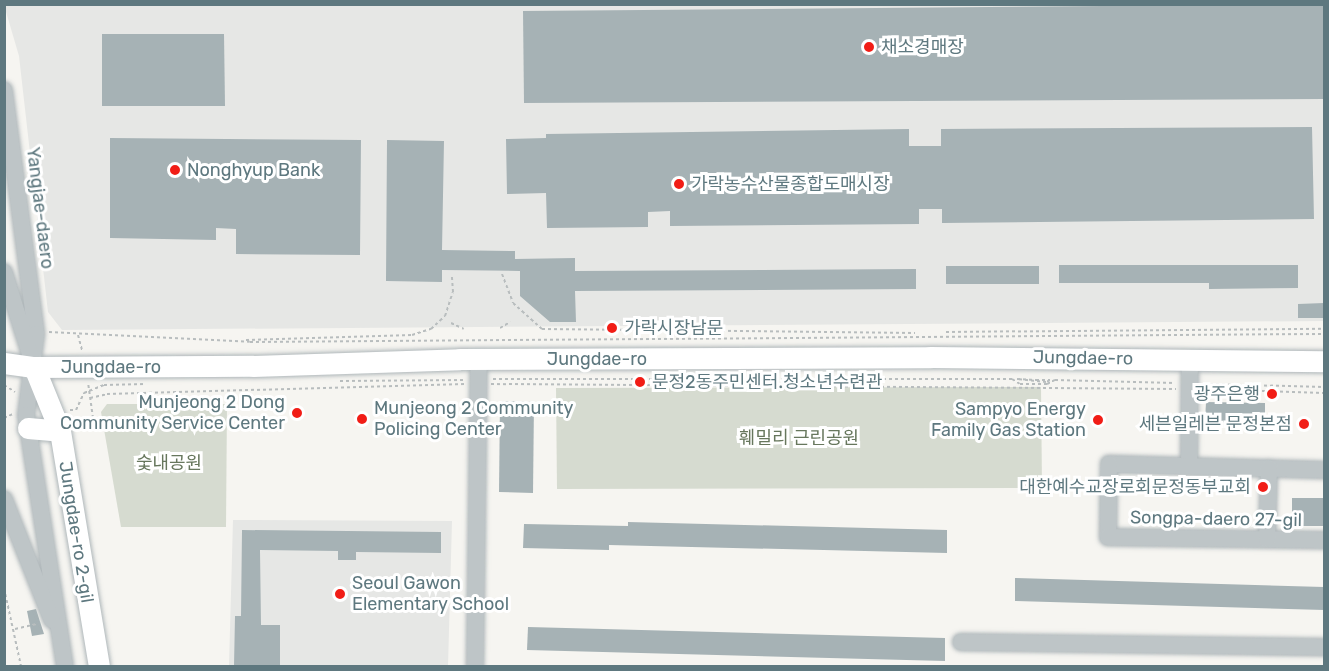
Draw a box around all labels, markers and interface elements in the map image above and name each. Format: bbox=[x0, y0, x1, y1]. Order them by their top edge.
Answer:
place label: 채소경매장 bbox=[881, 36, 964, 58]
marker: 채소경매장 bbox=[862, 40, 876, 54]
street label: Yangjae-daero bbox=[22, 146, 58, 270]
place label: Nonghyup Bank bbox=[187, 159, 320, 181]
marker: Nonghyup Bank bbox=[168, 163, 182, 177]
place label: 가락농수산물종합도매시장 bbox=[691, 173, 890, 195]
marker: 가락농수산물종합도매시장 bbox=[672, 177, 686, 191]
place label: 가락시장남문 bbox=[624, 317, 723, 339]
marker: 가락시장남문 bbox=[605, 321, 619, 335]
street label: Jungdae-ro bbox=[1033, 346, 1133, 370]
street label: Jungdae-ro bbox=[547, 348, 647, 370]
street label: Jungdae-ro bbox=[61, 356, 161, 378]
place label: 문정2동주민센터.청소년수련관 bbox=[652, 371, 882, 393]
marker: 문정2동주민센터.청소년수련관 bbox=[633, 375, 647, 389]
place label: 광주은행 bbox=[1194, 383, 1260, 405]
marker: 광주은행 bbox=[1265, 387, 1279, 401]
place label: Munjeong 2 Dong Community Service Center bbox=[60, 392, 285, 434]
place label: Munjeong 2 Community Policing Center bbox=[374, 398, 573, 440]
place label: Sampyo Energy Family Gas Station bbox=[930, 399, 1086, 442]
marker: Munjeong 2 Dong Community Service Center bbox=[290, 406, 304, 420]
marker: Munjeong 2 Community Policing Center bbox=[355, 412, 369, 426]
marker: Sampyo Energy Family Gas Station bbox=[1091, 413, 1105, 427]
place label: 세븐일레븐 문정본점 bbox=[1139, 413, 1292, 435]
marker: 세븐일레븐 문정본점 bbox=[1297, 417, 1311, 431]
park label: 훼밀리 근린공원 bbox=[739, 427, 859, 449]
park label: 숯내공원 bbox=[136, 452, 202, 474]
street label: Jungdae-ro 2-gil bbox=[54, 460, 98, 604]
place label: 대한예수교장로회문정동부교회 bbox=[1019, 476, 1251, 498]
marker: 대한예수교장로회문정동부교회 bbox=[1256, 480, 1270, 494]
street label: Songpa-daero 27-gil bbox=[1130, 507, 1302, 531]
place label: Seoul Gawon Elementary School bbox=[352, 573, 510, 616]
marker: Seoul Gawon Elementary School bbox=[333, 587, 347, 601]

